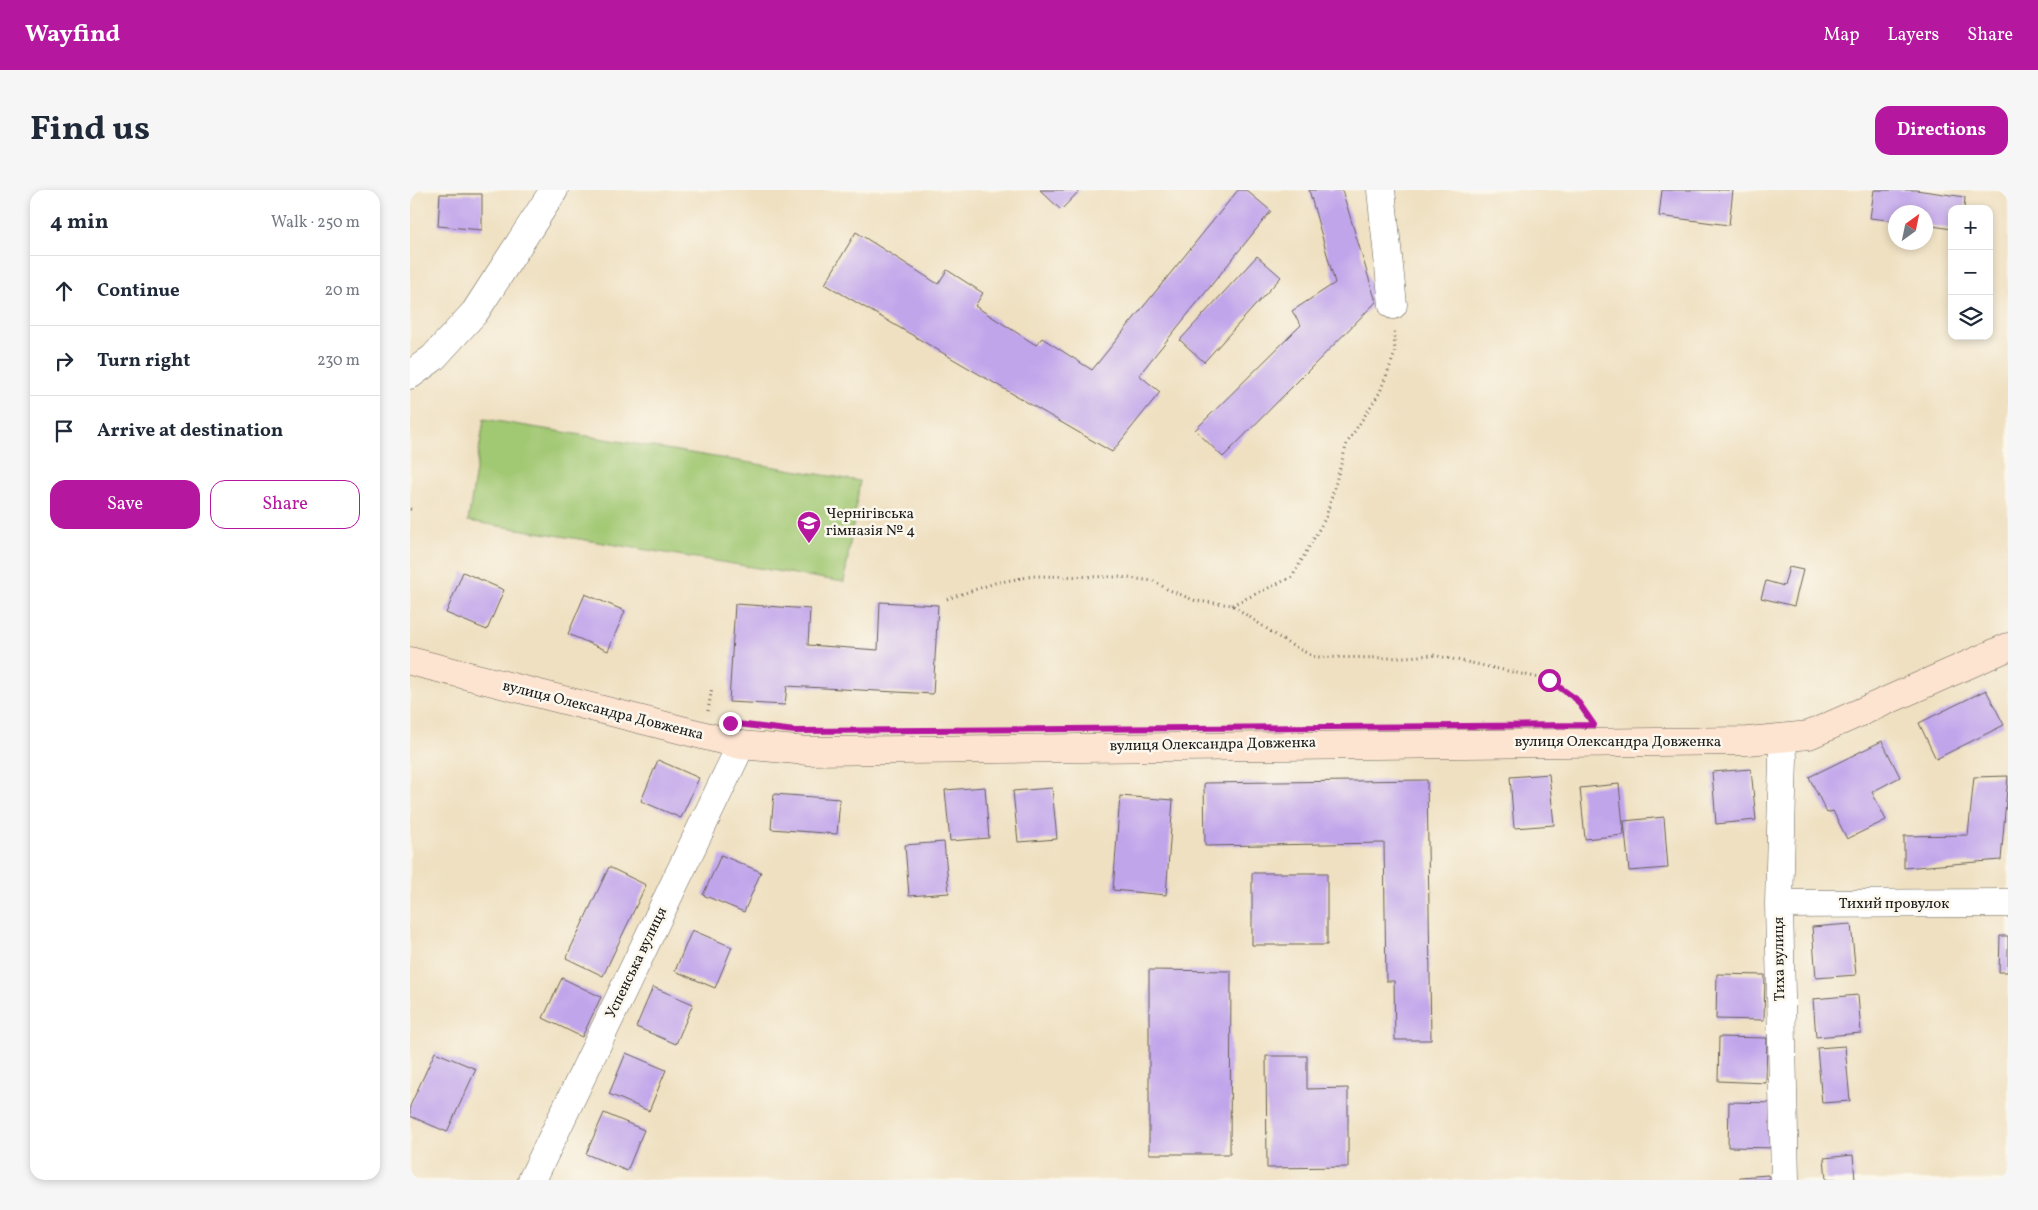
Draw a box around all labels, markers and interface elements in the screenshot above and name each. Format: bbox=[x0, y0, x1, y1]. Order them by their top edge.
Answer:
text: Wayfind bbox=[25, 18, 120, 52]
text: Map bbox=[1823, 23, 1859, 48]
text: Layers bbox=[1887, 23, 1939, 48]
text: Share bbox=[1967, 23, 2013, 48]
text: Find us bbox=[30, 106, 150, 154]
button: Directions bbox=[1875, 106, 2008, 155]
north arrow bbox=[1888, 205, 1933, 250]
map controls bbox=[1948, 205, 1993, 340]
button: + bbox=[1948, 205, 1993, 250]
text: 4 min bbox=[50, 208, 109, 237]
text: Walk · 250 m bbox=[271, 212, 360, 234]
button: − bbox=[1948, 250, 1993, 295]
icon: ahead bbox=[50, 277, 78, 305]
text: Continue bbox=[97, 278, 180, 304]
text: 20 m bbox=[325, 280, 360, 302]
button: layers bbox=[1948, 295, 1993, 340]
icon: right bbox=[50, 347, 78, 375]
text: Turn right bbox=[97, 348, 190, 374]
text: 230 m bbox=[317, 350, 360, 372]
icon: arrive bbox=[50, 417, 78, 445]
text: Arrive at destination bbox=[97, 418, 283, 444]
button: Save bbox=[50, 480, 200, 529]
button: Share bbox=[210, 480, 360, 529]
place label: Чернігівська гімназія № 4 bbox=[826, 504, 915, 542]
school or university icon: Чернігівська гімназія № 4 bbox=[796, 510, 822, 544]
route start bbox=[1538, 669, 1561, 692]
street label: вулиця Олександра Довженка bbox=[500, 676, 706, 746]
route end bbox=[719, 712, 742, 735]
street label: вулиця Олександра Довженка bbox=[1515, 732, 1721, 753]
street label: вулиця Олександра Довженка bbox=[1110, 733, 1316, 757]
street label: Тихий провулок bbox=[1839, 894, 1949, 915]
street label: Успенська вулиця bbox=[601, 904, 673, 1022]
street label: Тиха вулиця bbox=[1769, 916, 1791, 1002]

